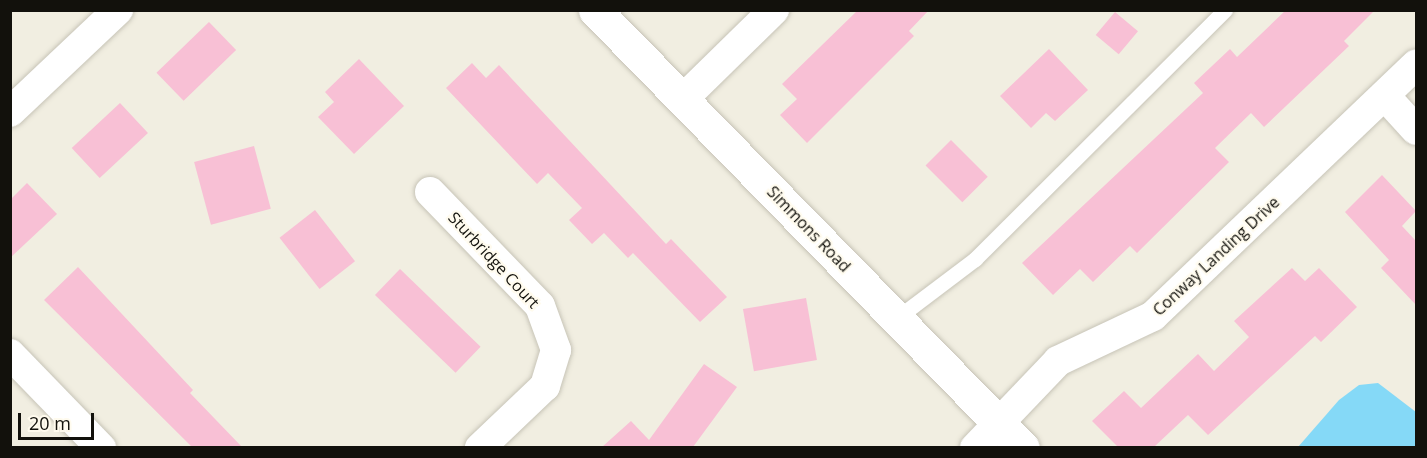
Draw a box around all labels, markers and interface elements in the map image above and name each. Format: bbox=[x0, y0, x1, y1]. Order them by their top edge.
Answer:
street label: Simmons Road bbox=[763, 182, 855, 276]
street label: Conway Landing Drive bbox=[1149, 192, 1283, 320]
street label: Sturbridge Court bbox=[445, 208, 543, 312]
scale bar bbox=[21, 401, 98, 439]
text: 20 m bbox=[29, 411, 71, 435]

